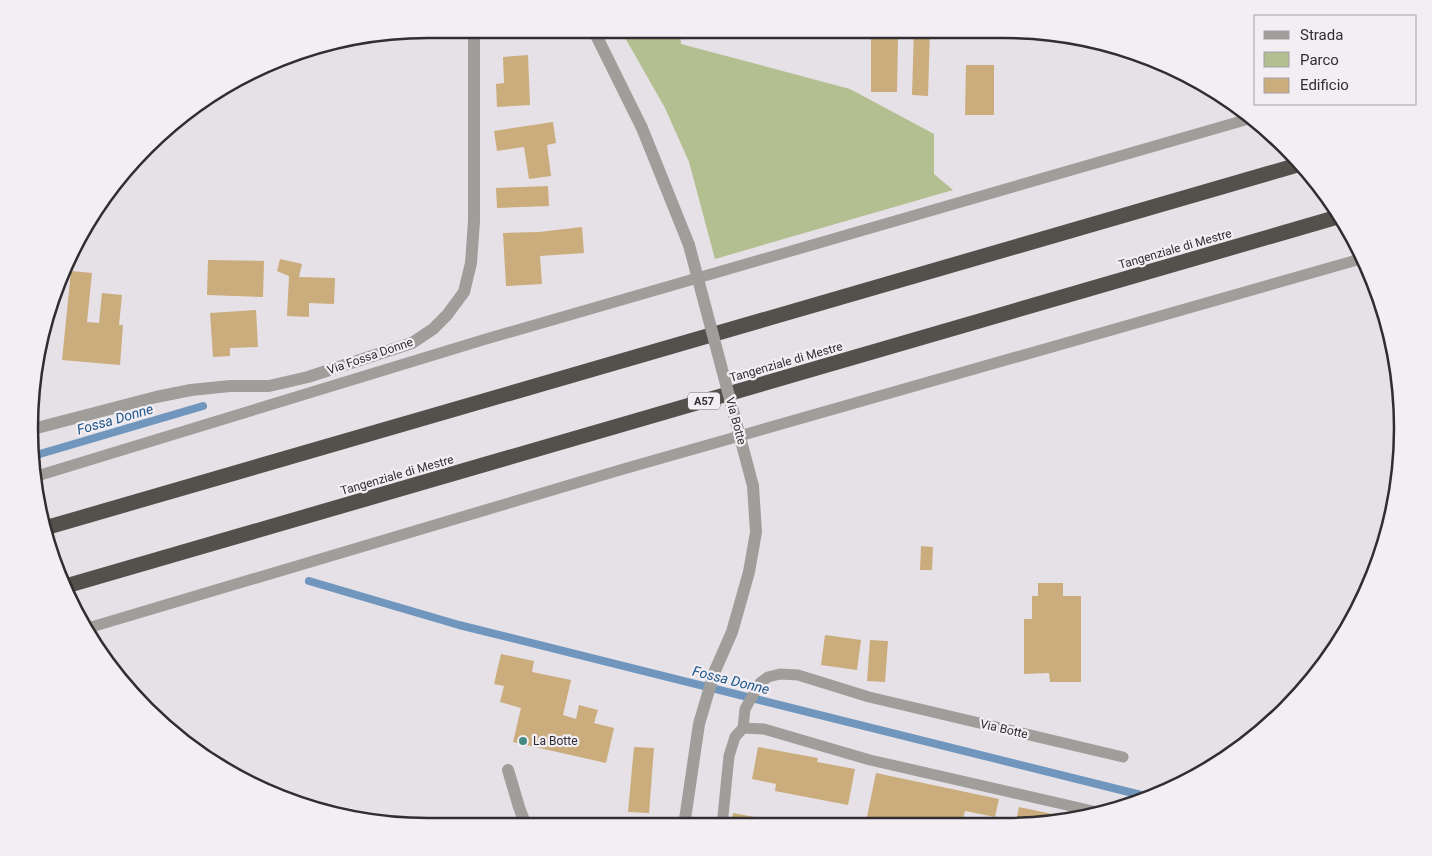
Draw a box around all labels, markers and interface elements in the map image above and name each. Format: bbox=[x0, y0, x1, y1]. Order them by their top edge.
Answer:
legend bbox=[1254, 15, 1417, 105]
text: Strada bbox=[1300, 26, 1343, 44]
text: Parco bbox=[1300, 51, 1339, 69]
text: Edificio bbox=[1300, 76, 1349, 94]
street label: Tangenziale di Mestre bbox=[1117, 226, 1233, 272]
street label: Via Fossa Donne bbox=[325, 335, 415, 377]
street label: Tangenziale di Mestre bbox=[728, 339, 844, 385]
road number: A57 bbox=[688, 392, 720, 410]
street label: Via Botte bbox=[723, 396, 749, 446]
water label: Fossa Donne bbox=[75, 400, 155, 438]
street label: Tangenziale di Mestre bbox=[339, 452, 455, 498]
water label: Fossa Donne bbox=[691, 663, 771, 697]
street label: Via Botte bbox=[979, 717, 1029, 741]
place label: La Botte bbox=[533, 734, 578, 748]
marker: La Botte bbox=[517, 735, 529, 747]

